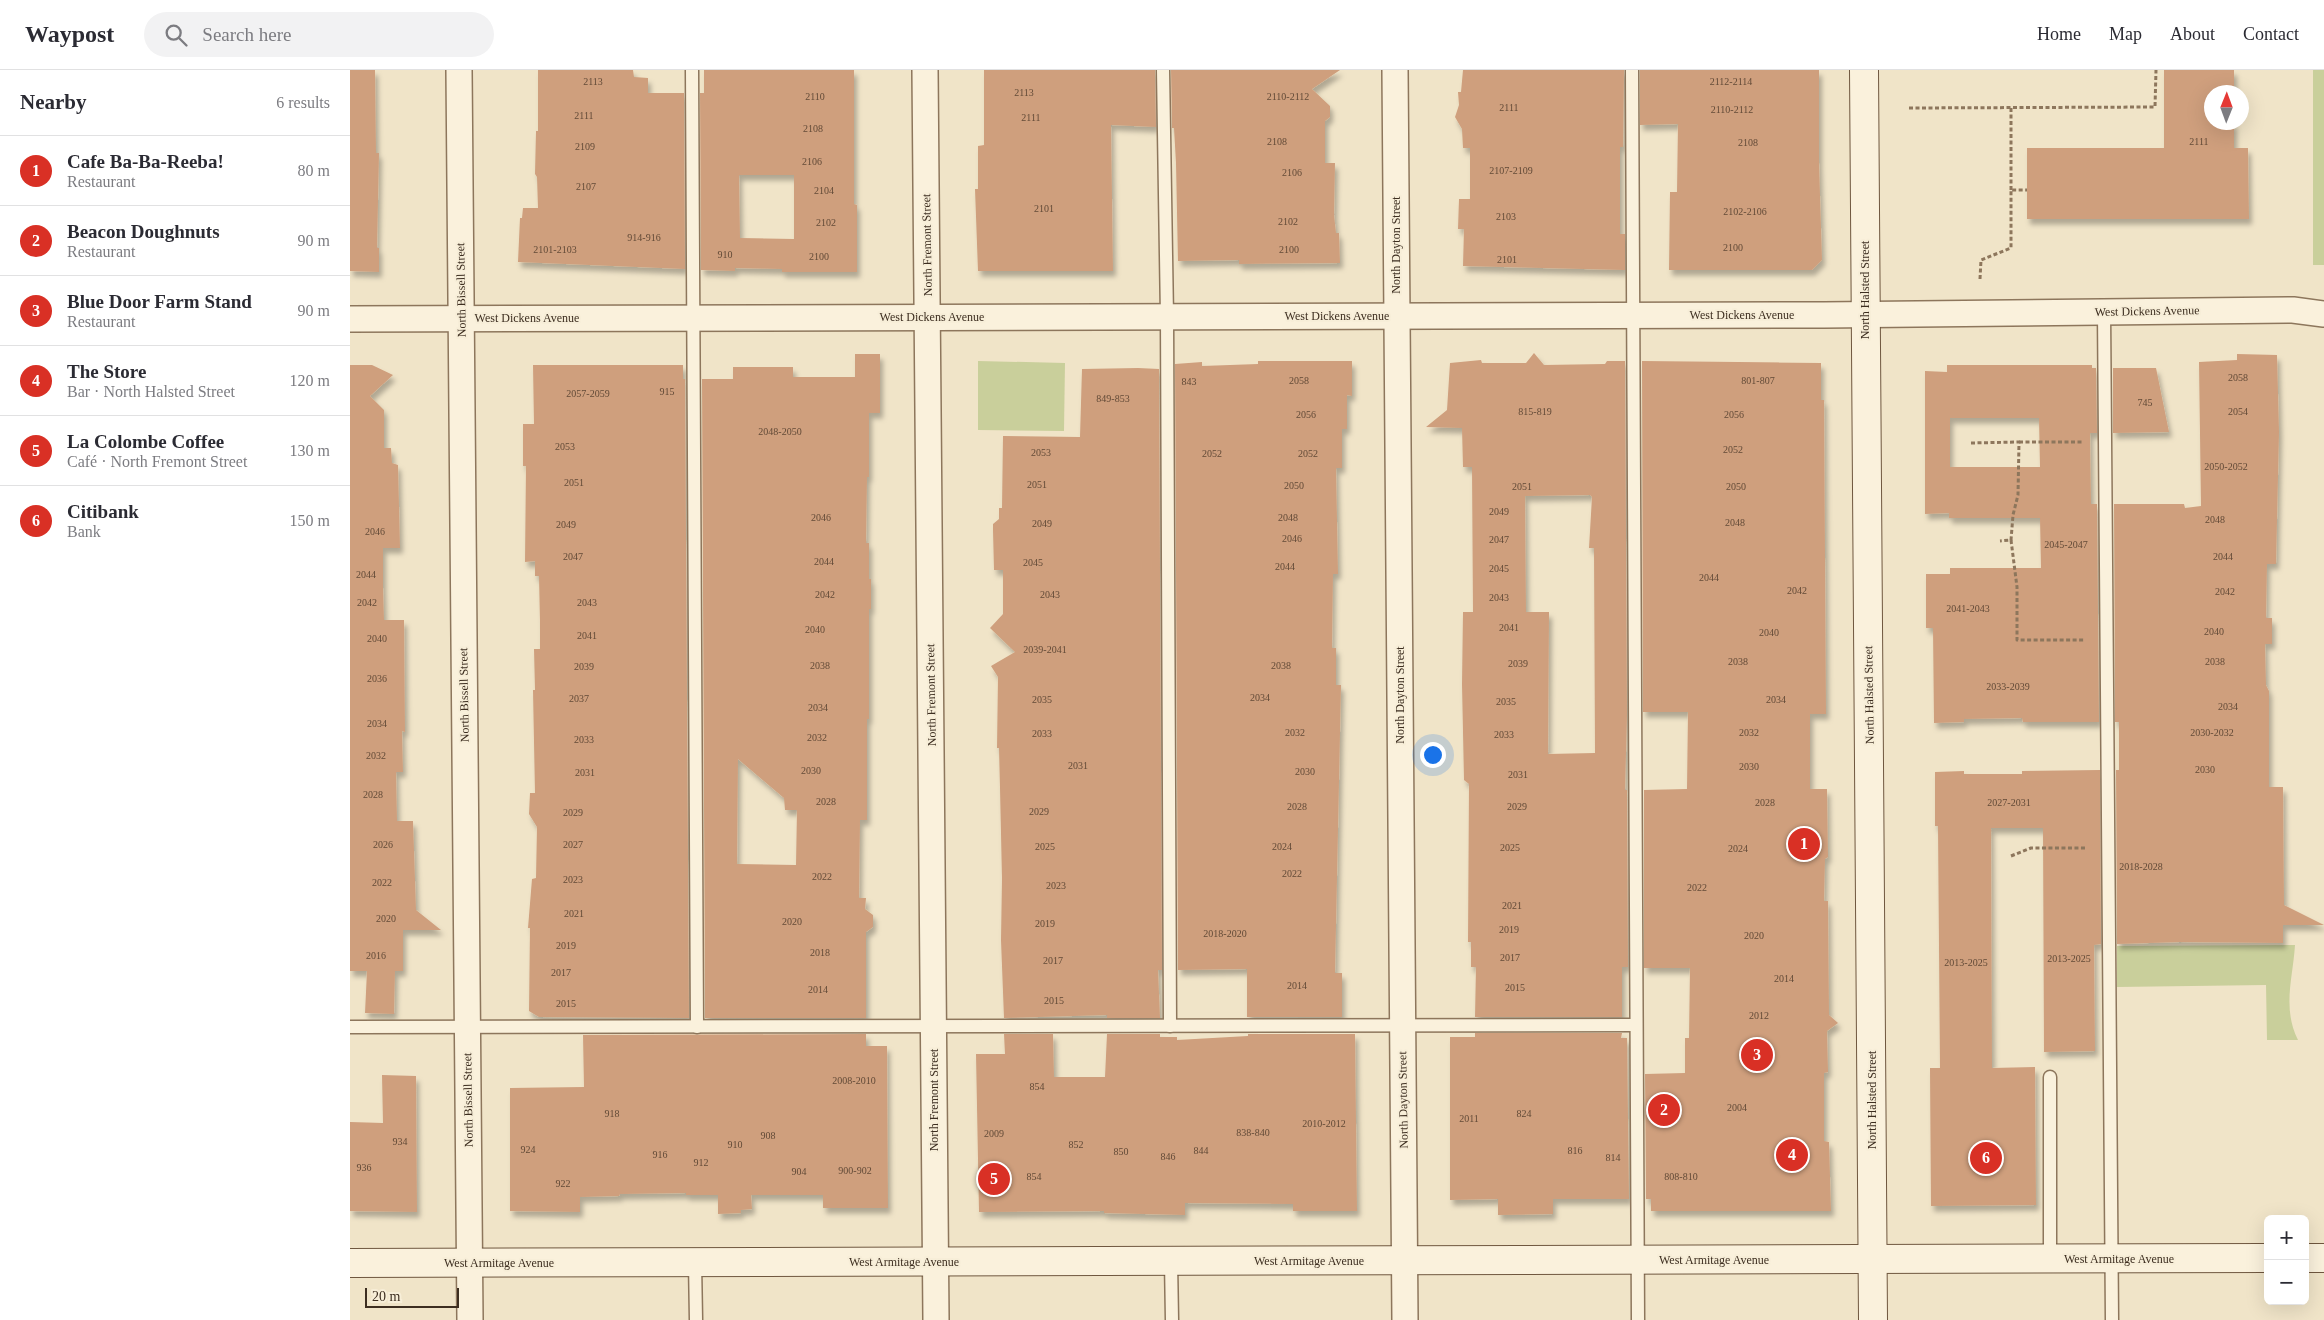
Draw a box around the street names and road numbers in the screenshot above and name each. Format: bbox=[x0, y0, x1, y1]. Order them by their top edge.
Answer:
street label: North Fremont Street bbox=[919, 193, 935, 296]
street label: North Dayton Street bbox=[1389, 196, 1403, 294]
street label: North Halsted Street bbox=[1858, 240, 1872, 339]
street label: North Bissell Street bbox=[453, 242, 469, 337]
street label: West Dickens Avenue bbox=[2094, 303, 2200, 319]
street label: West Dickens Avenue bbox=[1690, 308, 1794, 322]
street label: West Dickens Avenue bbox=[1285, 309, 1389, 323]
street label: West Dickens Avenue bbox=[880, 310, 984, 324]
street label: West Dickens Avenue bbox=[475, 311, 579, 325]
street label: North Fremont Street bbox=[923, 643, 939, 746]
street label: North Halsted Street bbox=[1861, 645, 1877, 744]
street label: North Dayton Street bbox=[1393, 646, 1407, 744]
street label: North Bissell Street bbox=[456, 647, 472, 742]
street label: North Fremont Street bbox=[927, 1048, 941, 1151]
street label: North Halsted Street bbox=[1865, 1050, 1879, 1149]
street label: North Dayton Street bbox=[1395, 1051, 1411, 1149]
street label: North Bissell Street bbox=[460, 1052, 476, 1147]
street label: West Armitage Avenue bbox=[2064, 1252, 2174, 1266]
street label: West Armitage Avenue bbox=[1659, 1253, 1769, 1267]
street label: West Armitage Avenue bbox=[1254, 1254, 1364, 1268]
street label: West Armitage Avenue bbox=[849, 1255, 959, 1269]
street label: West Armitage Avenue bbox=[444, 1256, 554, 1270]

